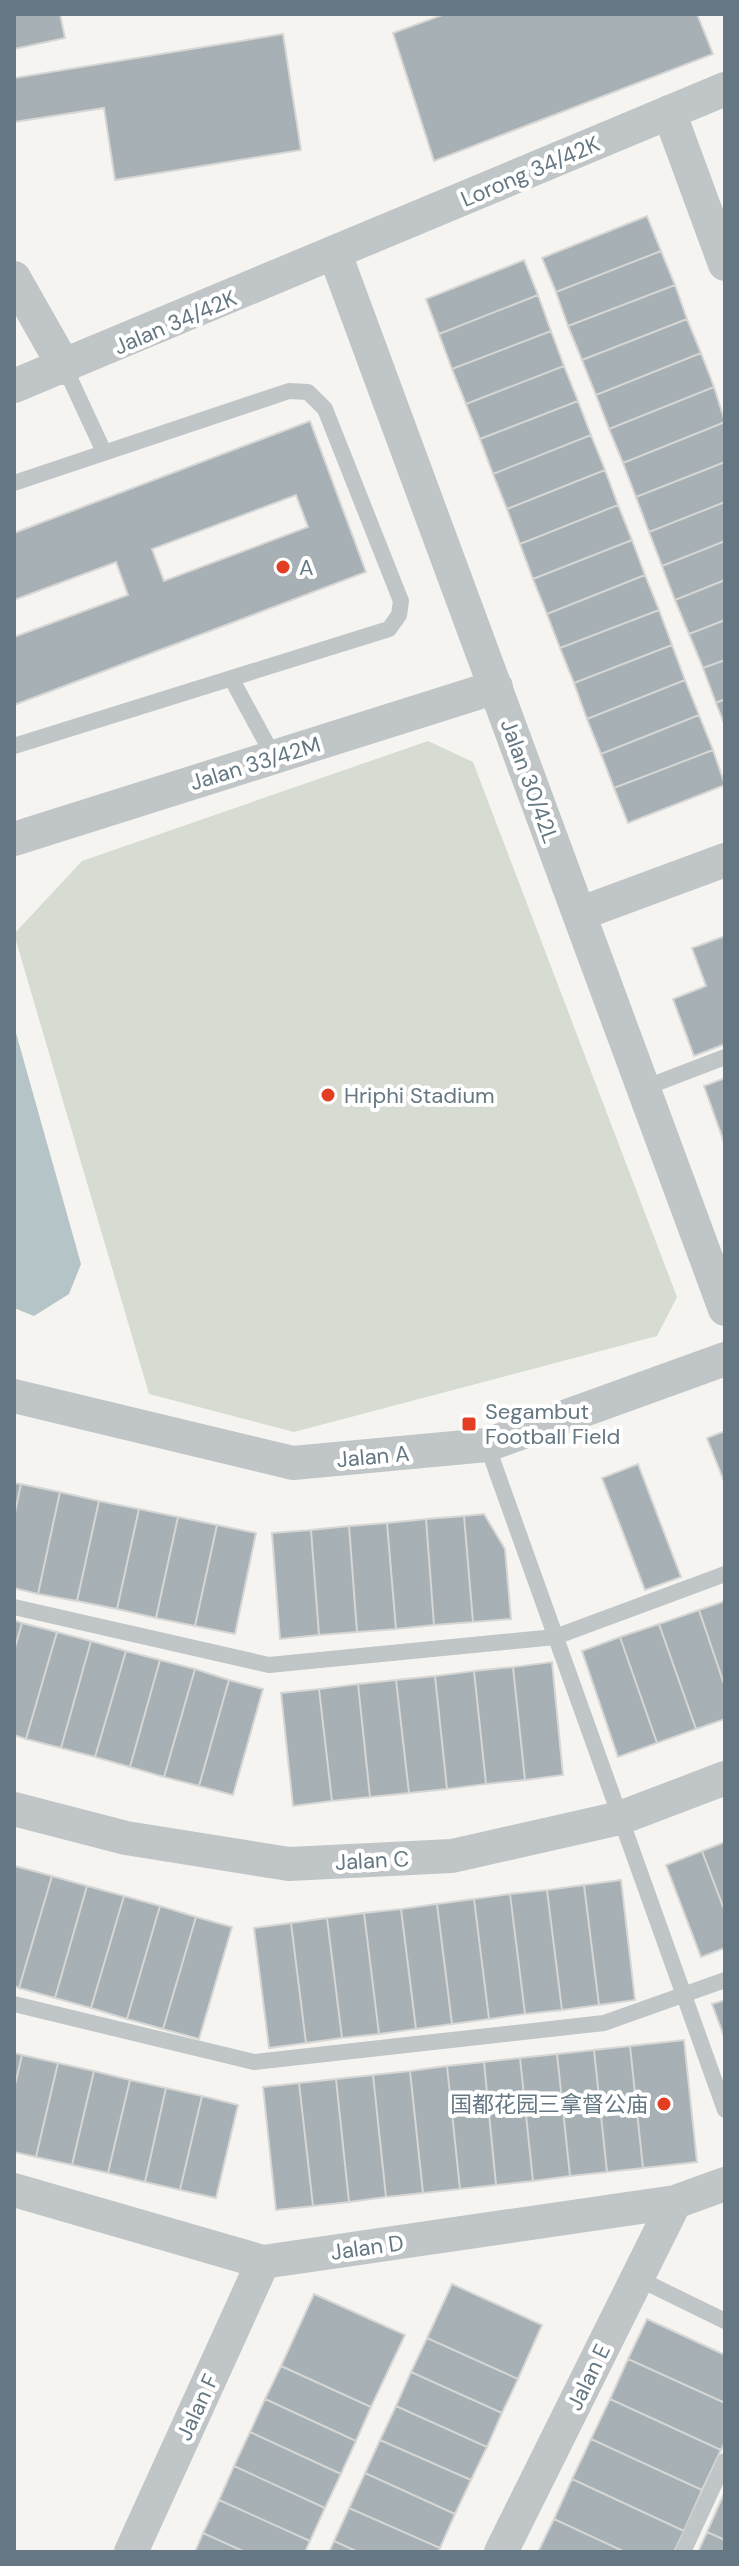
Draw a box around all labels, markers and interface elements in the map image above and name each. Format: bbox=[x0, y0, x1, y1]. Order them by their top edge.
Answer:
street label: Lorong 34/42K bbox=[456, 129, 604, 214]
street label: Jalan 34/42K bbox=[109, 284, 241, 361]
place label: A bbox=[299, 553, 314, 582]
marker: A bbox=[274, 558, 292, 576]
street label: Jalan 30/42L bbox=[494, 715, 565, 847]
street label: Jalan 33/42M bbox=[186, 730, 324, 797]
place label: Hriphi Stadium bbox=[344, 1081, 495, 1110]
marker: Hriphi Stadium bbox=[319, 1086, 337, 1104]
place label: Segambut Football Field bbox=[485, 1397, 620, 1451]
marker: Segambut Football Field bbox=[460, 1415, 478, 1433]
street label: Jalan A bbox=[335, 1439, 411, 1474]
street label: Jalan C bbox=[334, 1844, 410, 1877]
place label: 国都花园三拿督公庙 bbox=[450, 2090, 648, 2119]
marker: 国都花园三拿督公庙 bbox=[655, 2095, 673, 2113]
street label: Jalan D bbox=[329, 2228, 405, 2267]
street label: Jalan E bbox=[560, 2339, 617, 2415]
street label: Jalan F bbox=[169, 2369, 226, 2445]

